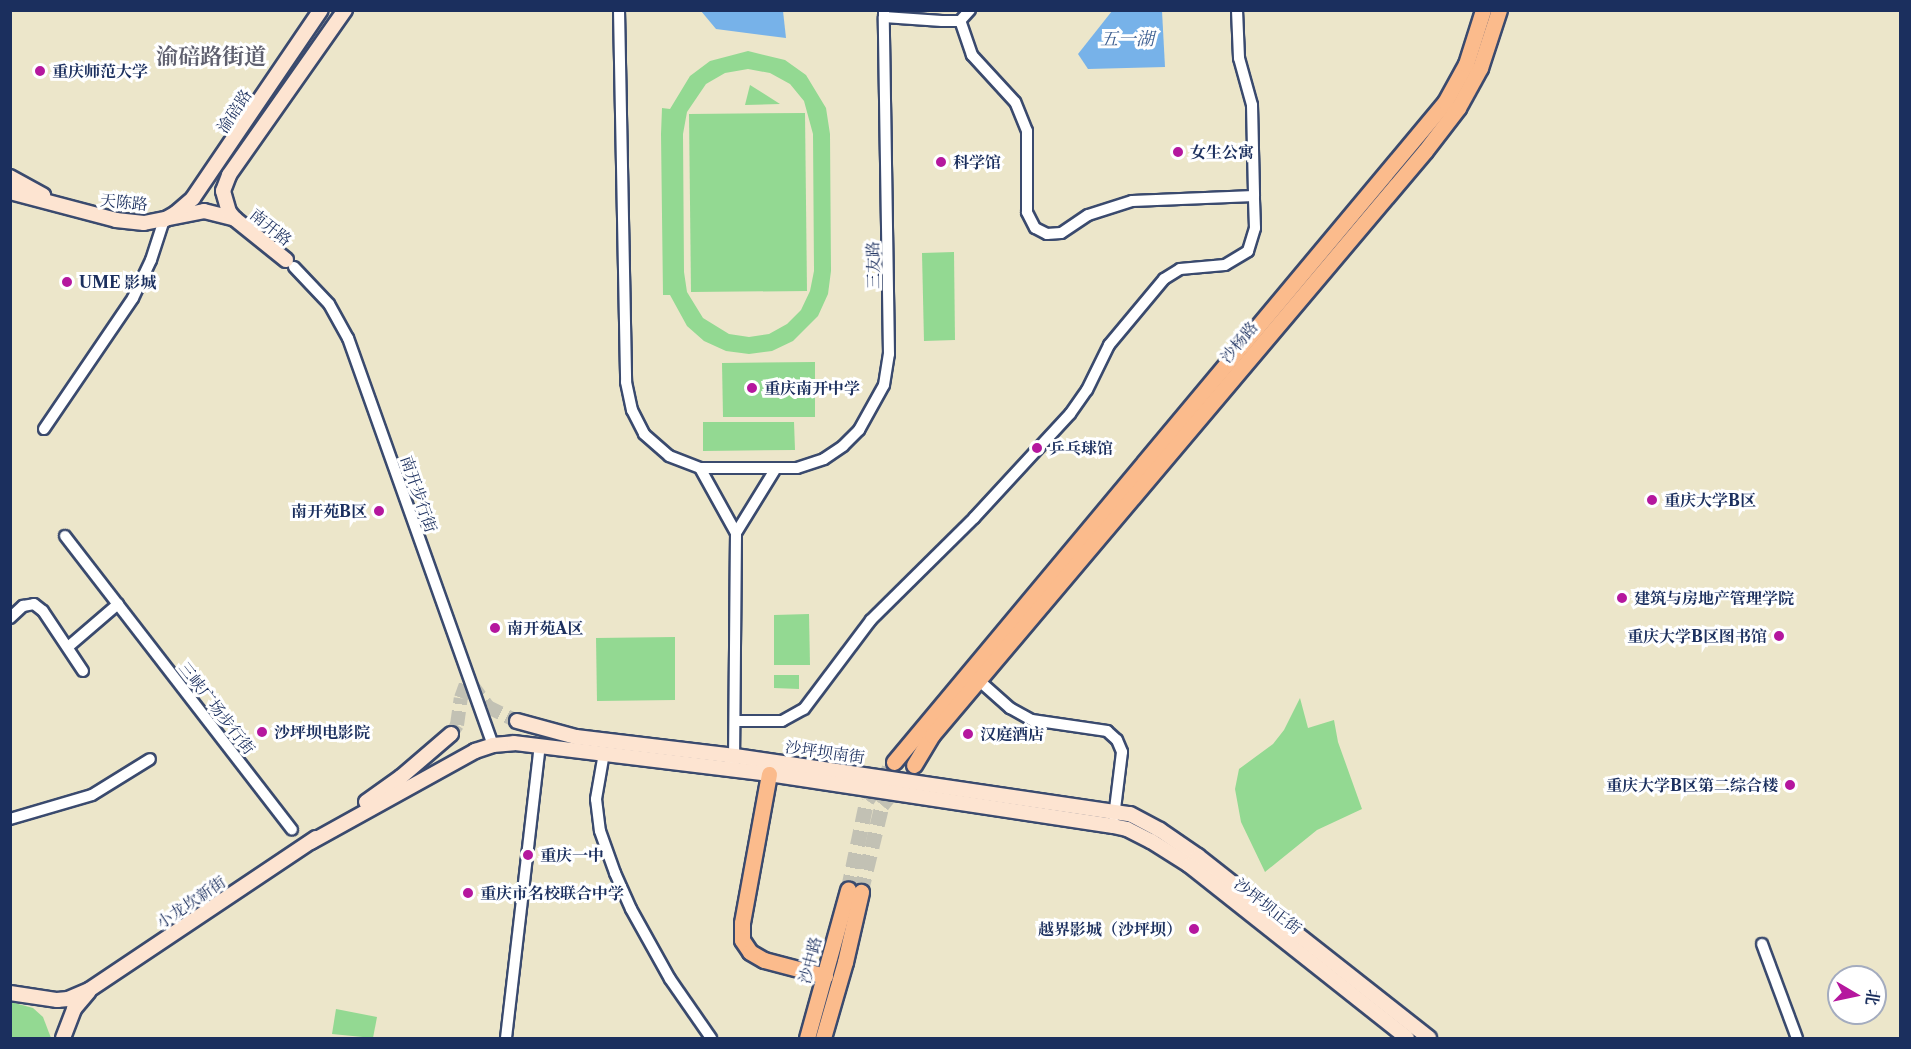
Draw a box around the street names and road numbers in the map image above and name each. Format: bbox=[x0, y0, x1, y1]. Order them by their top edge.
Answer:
street label: 渝碚路 bbox=[213, 86, 255, 136]
street label: 天陈路 bbox=[99, 190, 149, 214]
street label: 南开路 bbox=[246, 204, 296, 250]
street label: 三友路 bbox=[863, 241, 883, 289]
street label: 沙杨路 bbox=[1216, 317, 1262, 367]
street label: 南开步行街 bbox=[397, 453, 441, 535]
street label: 三峡广场步行街 bbox=[175, 658, 259, 758]
street label: 沙坪坝南街 bbox=[784, 737, 866, 767]
street label: 小龙坎新街 bbox=[152, 872, 230, 932]
street label: 沙坪坝正街 bbox=[1231, 874, 1305, 938]
street label: 沙中路 bbox=[795, 934, 825, 986]

